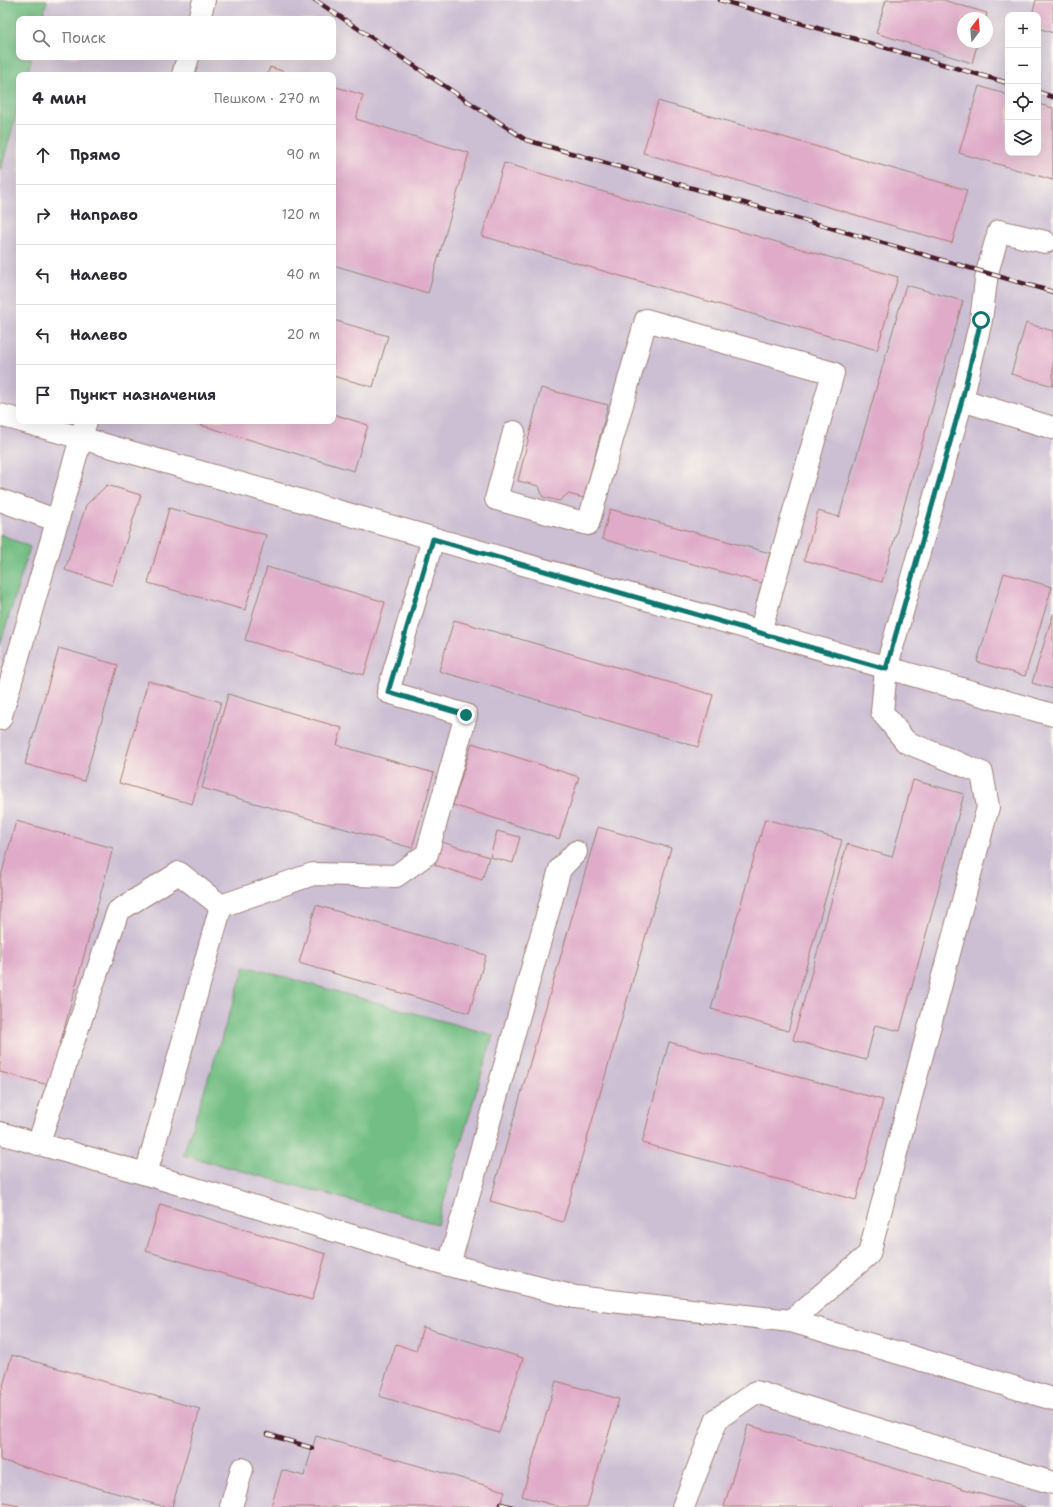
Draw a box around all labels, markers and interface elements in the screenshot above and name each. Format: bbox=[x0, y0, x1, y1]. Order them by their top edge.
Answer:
north arrow bbox=[957, 12, 993, 48]
map controls bbox=[1005, 12, 1041, 156]
button: + bbox=[1005, 12, 1041, 48]
search box bbox=[16, 16, 336, 60]
icon: search bbox=[30, 27, 52, 49]
text: Поиск bbox=[62, 28, 106, 48]
button: − bbox=[1005, 48, 1041, 84]
button: locate bbox=[1005, 84, 1041, 120]
text: 4 мин bbox=[32, 87, 87, 109]
text: Пешком · 270 m bbox=[214, 90, 320, 107]
button: layers bbox=[1005, 120, 1041, 156]
icon: ahead bbox=[32, 144, 54, 166]
text: Прямо bbox=[70, 145, 120, 165]
text: 90 m bbox=[286, 146, 320, 163]
icon: right bbox=[32, 204, 54, 226]
text: Направо bbox=[70, 205, 138, 225]
text: 120 m bbox=[282, 206, 320, 223]
icon: left bbox=[32, 264, 54, 286]
text: Налево bbox=[70, 265, 128, 285]
text: 40 m bbox=[286, 266, 320, 283]
route start bbox=[972, 311, 990, 329]
icon: left bbox=[32, 324, 54, 346]
text: Налево bbox=[70, 325, 128, 345]
text: 20 m bbox=[287, 326, 320, 343]
icon: arrive bbox=[32, 384, 54, 406]
text: Пункт назначения bbox=[70, 385, 216, 405]
route end bbox=[457, 706, 475, 724]

